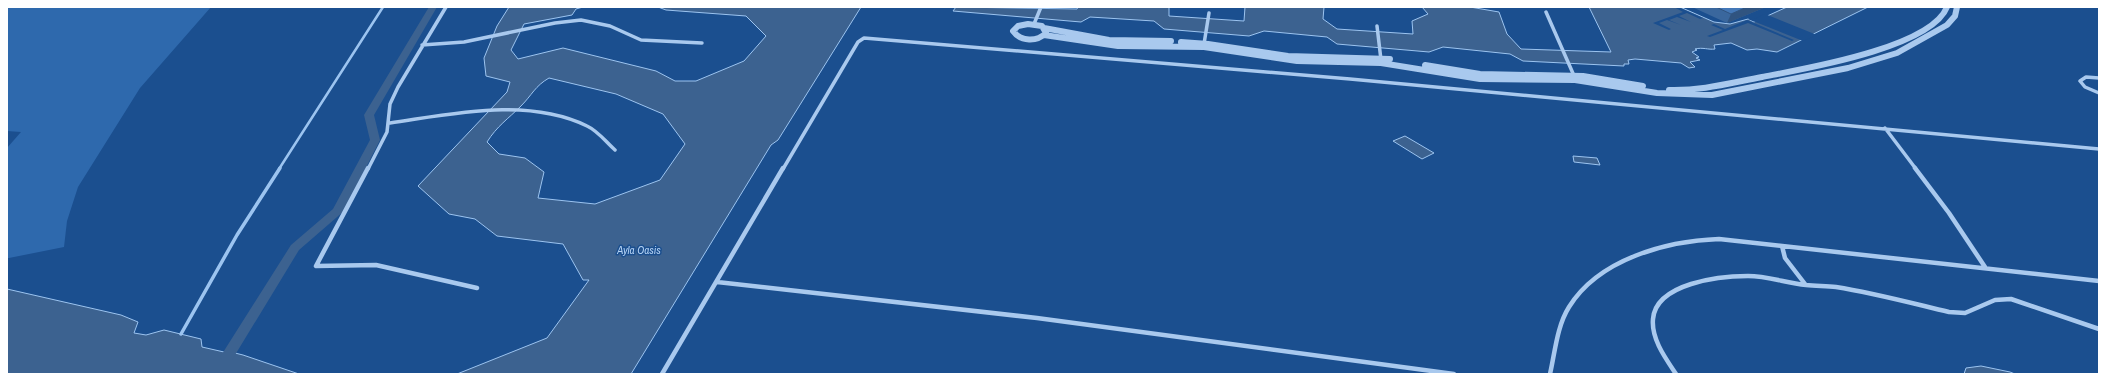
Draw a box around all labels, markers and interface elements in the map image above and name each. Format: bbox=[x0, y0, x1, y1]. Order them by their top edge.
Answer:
water label: Ayla Oasis bbox=[616, 243, 661, 257]

